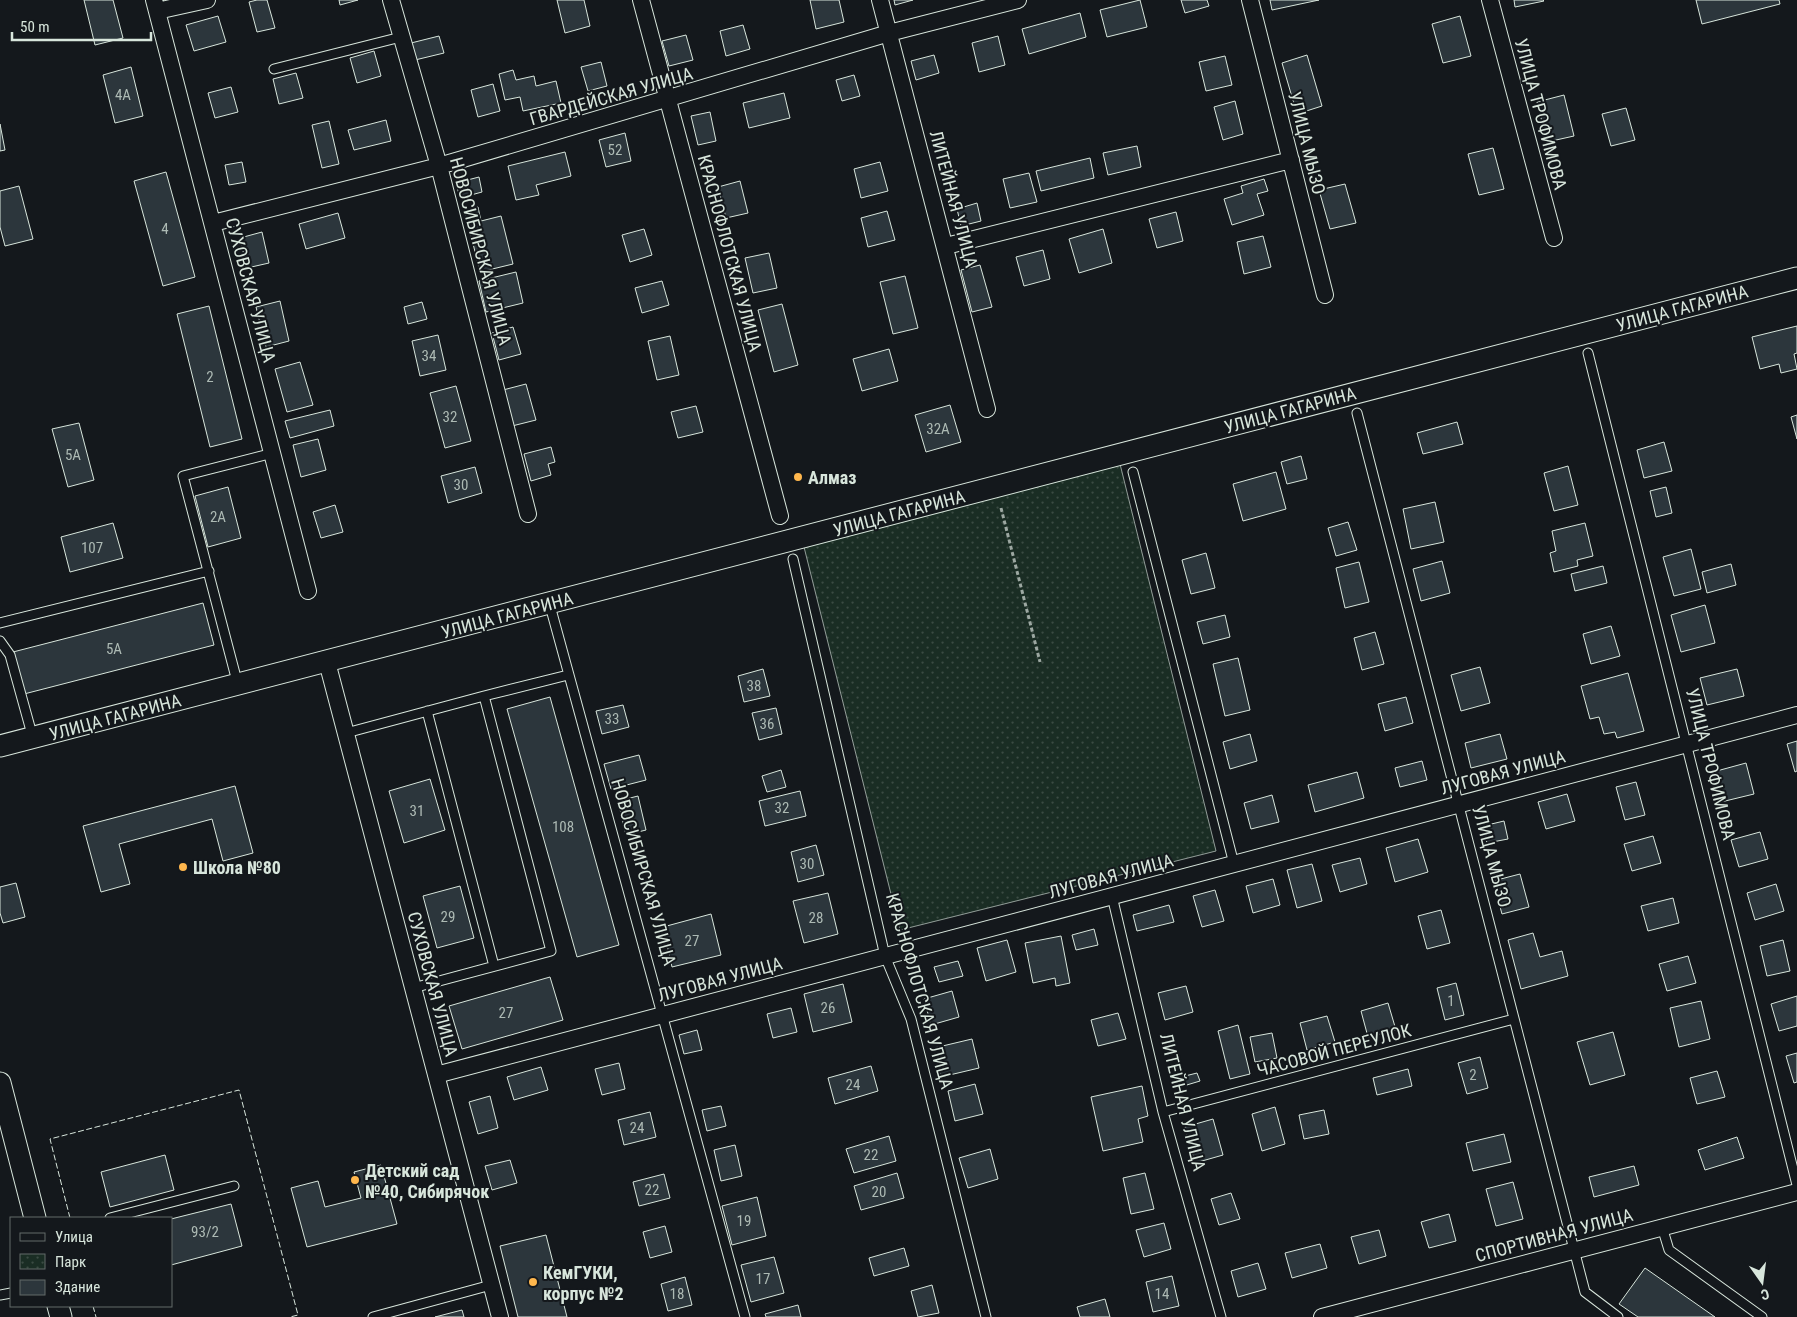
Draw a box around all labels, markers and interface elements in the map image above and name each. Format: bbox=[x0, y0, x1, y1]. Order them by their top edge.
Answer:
scale bar bbox=[12, 10, 151, 42]
text: 50 m bbox=[20, 18, 50, 36]
street label: УЛИЦА ТРОФИМОВА bbox=[1511, 36, 1571, 192]
street label: ГВАРДЕЙСКАЯ УЛИЦА bbox=[527, 62, 696, 129]
house number: 4А bbox=[115, 86, 131, 104]
street label: УЛИЦА МЫЗО bbox=[1284, 89, 1330, 197]
street label: ЛИТЕЙНАЯ УЛИЦА bbox=[926, 128, 983, 270]
house number: 52 bbox=[608, 141, 622, 159]
street label: КРАСНОФЛОТСКАЯ УЛИЦА bbox=[694, 152, 767, 354]
street label: НОВОСИБИРСКАЯ УЛИЦА bbox=[446, 155, 516, 348]
street label: СУХОВСКАЯ УЛИЦА bbox=[222, 215, 281, 365]
house number: 4 bbox=[161, 220, 169, 238]
street label: УЛИЦА ГАГАРИНА bbox=[1614, 280, 1751, 336]
house number: 34 bbox=[422, 347, 436, 365]
house number: 2 bbox=[206, 368, 214, 386]
street label: УЛИЦА ГАГАРИНА bbox=[1222, 382, 1359, 438]
house number: 32 bbox=[443, 408, 457, 426]
house number: 32А bbox=[926, 420, 950, 438]
house number: 5А bbox=[65, 446, 81, 464]
place label: Алмаз bbox=[808, 467, 857, 488]
marker: Алмаз bbox=[792, 471, 804, 483]
house number: 30 bbox=[454, 476, 468, 494]
street label: УЛИЦА ГАГАРИНА bbox=[831, 485, 968, 541]
house number: 2А bbox=[210, 508, 226, 526]
house number: 107 bbox=[81, 539, 103, 557]
street label: УЛИЦА ГАГАРИНА bbox=[439, 587, 576, 643]
house number: 5А bbox=[106, 640, 122, 658]
house number: 38 bbox=[747, 677, 761, 695]
street label: УЛИЦА ТРОФИМОВА bbox=[1682, 686, 1740, 843]
street label: УЛИЦА ГАГАРИНА bbox=[47, 689, 184, 745]
house number: 33 bbox=[605, 710, 619, 728]
house number: 36 bbox=[760, 715, 774, 733]
street label: ЛУГОВАЯ УЛИЦА bbox=[1438, 745, 1568, 799]
street label: НОВОСИБИРСКАЯ УЛИЦА bbox=[607, 776, 681, 969]
house number: 32 bbox=[775, 799, 789, 817]
house number: 31 bbox=[410, 802, 424, 820]
street label: УЛИЦА МЫЗО bbox=[1468, 802, 1516, 910]
house number: 108 bbox=[552, 818, 574, 836]
street label: ЛУГОВАЯ УЛИЦА bbox=[1046, 849, 1176, 903]
house number: 30 bbox=[800, 855, 814, 873]
place label: Школа №80 bbox=[193, 857, 281, 878]
marker: Школа №80 bbox=[177, 861, 189, 873]
street label: КРАСНОФЛОТСКАЯ УЛИЦА bbox=[882, 891, 958, 1092]
house number: 29 bbox=[441, 908, 455, 926]
street label: СУХОВСКАЯ УЛИЦА bbox=[404, 909, 463, 1059]
house number: 28 bbox=[809, 909, 823, 927]
house number: 27 bbox=[685, 932, 699, 950]
street label: ЛУГОВАЯ УЛИЦА bbox=[655, 952, 785, 1006]
house number: 1 bbox=[1447, 992, 1455, 1010]
house number: 26 bbox=[821, 999, 835, 1017]
house number: 27 bbox=[499, 1004, 513, 1022]
street label: ЧАСОВОЙ ПЕРЕУЛОК bbox=[1255, 1019, 1413, 1081]
street label: ЛИТЕЙНАЯ УЛИЦА bbox=[1156, 1031, 1210, 1174]
house number: 2 bbox=[1469, 1066, 1477, 1084]
house number: 24 bbox=[846, 1076, 860, 1094]
house number: 24 bbox=[630, 1119, 644, 1137]
house number: 22 bbox=[864, 1146, 878, 1164]
place label: Детский сад №40, Сибирячок bbox=[365, 1160, 489, 1202]
marker: Детский сад №40, Сибирячок bbox=[349, 1174, 361, 1186]
house number: 22 bbox=[645, 1181, 659, 1199]
house number: 20 bbox=[872, 1183, 886, 1201]
street label: СПОРТИВНАЯ УЛИЦА bbox=[1473, 1204, 1636, 1266]
house number: 19 bbox=[737, 1212, 751, 1230]
legend bbox=[10, 1217, 172, 1307]
house number: 93/2 bbox=[191, 1223, 219, 1241]
text: Улица bbox=[55, 1228, 93, 1246]
text: Парк bbox=[55, 1253, 86, 1271]
north arrow bbox=[1737, 1257, 1787, 1307]
place label: КемГУКИ, корпус №2 bbox=[543, 1262, 624, 1304]
house number: 17 bbox=[756, 1270, 770, 1288]
marker: КемГУКИ, корпус №2 bbox=[527, 1276, 539, 1288]
text: Здание bbox=[55, 1278, 100, 1296]
house number: 18 bbox=[670, 1285, 684, 1303]
house number: 14 bbox=[1155, 1285, 1169, 1303]
text: С bbox=[1759, 1286, 1771, 1303]

